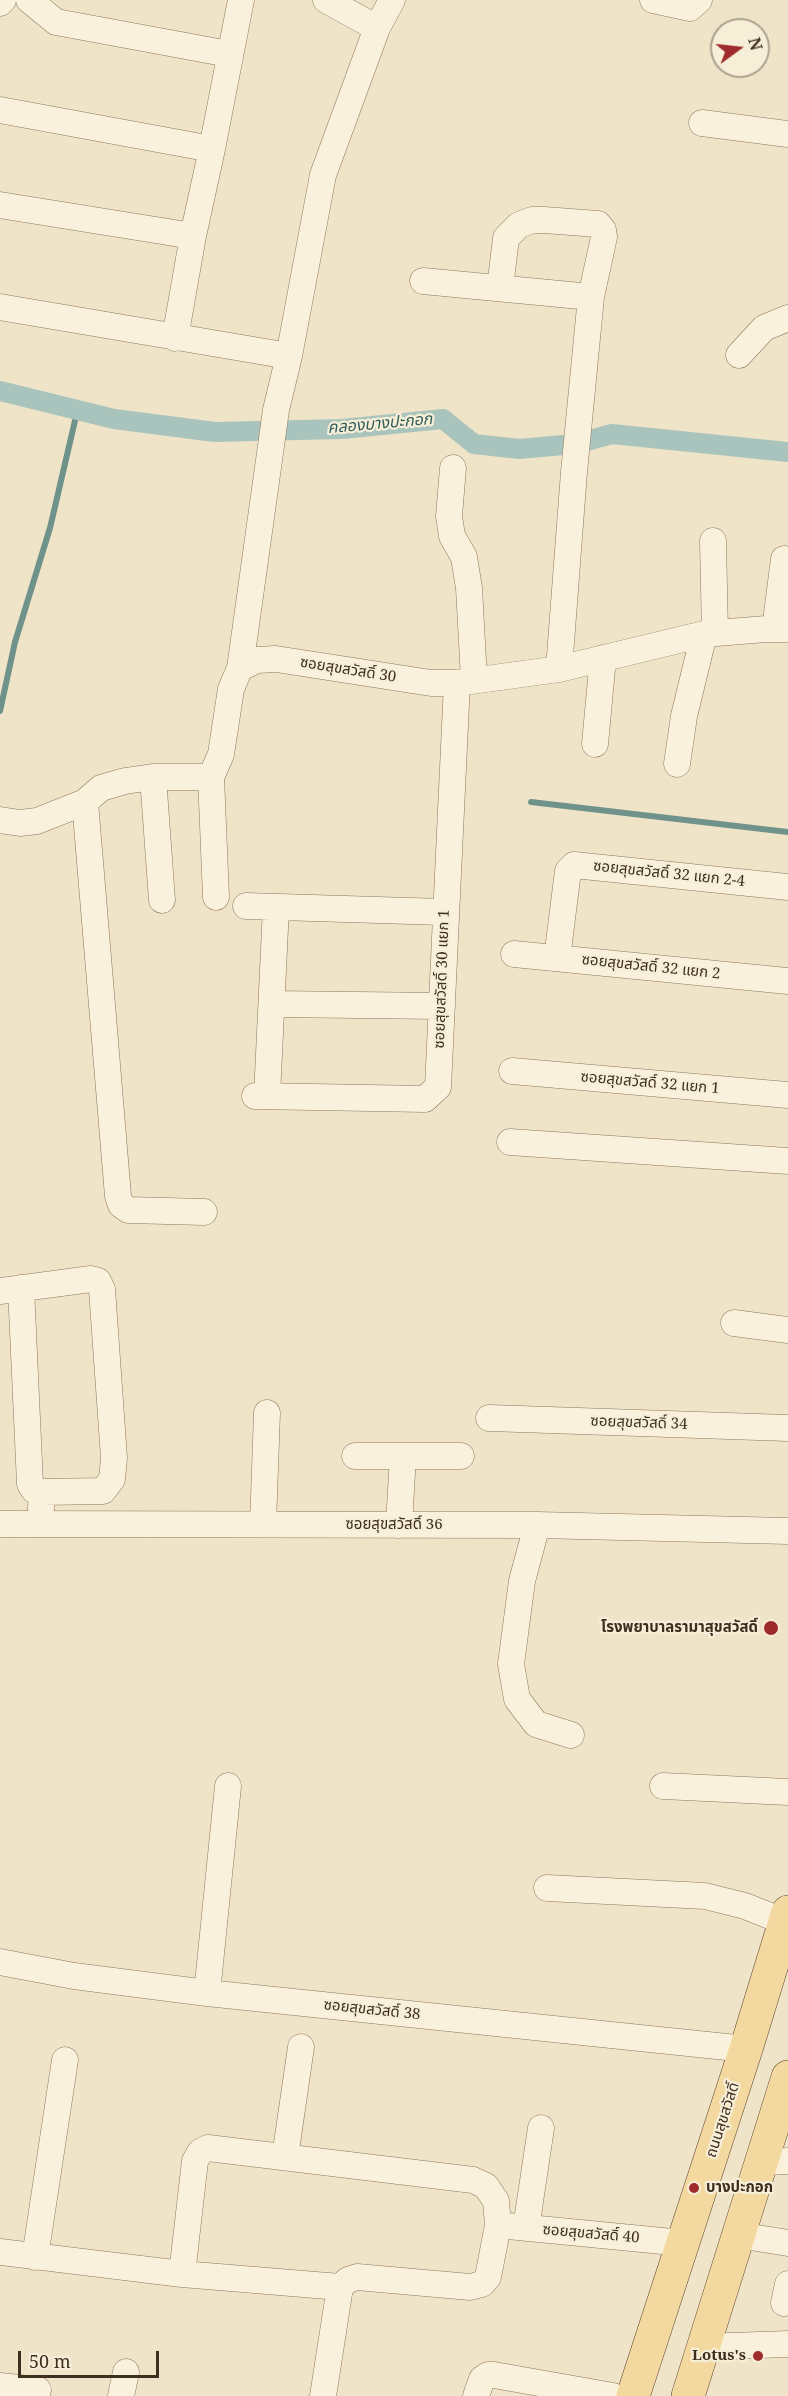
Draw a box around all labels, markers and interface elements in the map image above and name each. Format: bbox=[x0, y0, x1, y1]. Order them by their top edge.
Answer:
north arrow bbox=[710, 18, 770, 78]
text: N bbox=[743, 35, 768, 53]
water label: คลองบางปะกอก bbox=[327, 410, 433, 438]
street label: ซอยสุขสวัสดิ์ 30 bbox=[299, 654, 397, 686]
street label: ซอยสุขสวัสดิ์ 32 แยก 2-4 bbox=[592, 857, 746, 891]
street label: ซอยสุขสวัสดิ์ 30 แยก 1 bbox=[431, 909, 453, 1049]
street label: ซอยสุขสวัสดิ์ 32 แยก 2 bbox=[581, 951, 721, 983]
street label: ซอยสุขสวัสดิ์ 32 แยก 1 bbox=[580, 1068, 720, 1098]
street label: ซอยสุขสวัสดิ์ 34 bbox=[590, 1412, 688, 1434]
street label: ซอยสุขสวัสดิ์ 36 bbox=[345, 1516, 443, 1534]
place label: โรงพยาบาลรามาสุขสวัสดิ์ bbox=[601, 1619, 758, 1637]
marker: โรงพยาบาลรามาสุขสวัสดิ์ bbox=[762, 1619, 780, 1637]
street label: ซอยสุขสวัสดิ์ 38 bbox=[323, 1996, 421, 2024]
street label: ถนนสุขสวัสดิ์ bbox=[702, 2080, 744, 2160]
place label: บางปะกอก bbox=[706, 2179, 773, 2197]
marker: บางปะกอก bbox=[687, 2181, 701, 2195]
street label: ซอยสุขสวัสดิ์ 40 bbox=[542, 2221, 640, 2247]
scale bar bbox=[21, 2339, 162, 2377]
place label: Lotus's bbox=[692, 2347, 746, 2365]
text: 50 m bbox=[29, 2349, 71, 2373]
marker: Lotus's bbox=[751, 2349, 765, 2363]

